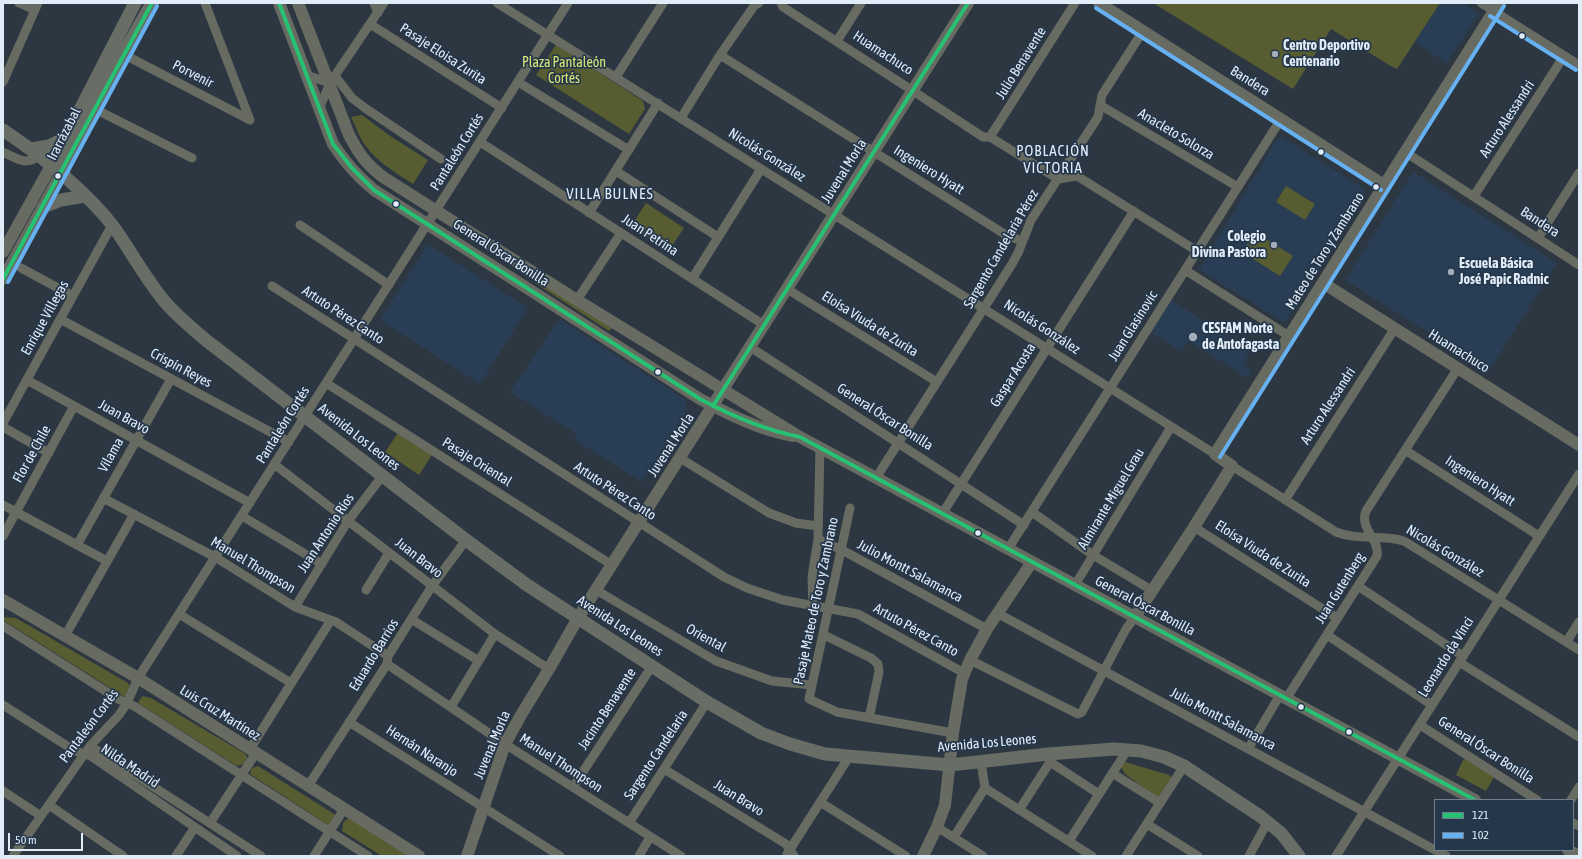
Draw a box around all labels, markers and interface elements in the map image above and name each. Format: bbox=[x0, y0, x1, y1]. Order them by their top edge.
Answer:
street label: Pasaje Eloisa Zurita bbox=[397, 20, 489, 88]
street label: Julio Benavente bbox=[992, 24, 1050, 102]
street label: Huamachuco bbox=[850, 27, 916, 79]
unlabelled marker bbox=[1517, 31, 1527, 41]
place label: Centro Deportivo Centenario bbox=[1283, 38, 1370, 70]
marker: Centro Deportivo Centenario bbox=[1270, 49, 1280, 59]
park label: Plaza Pantaleón Cortés bbox=[522, 55, 606, 88]
street label: Porvenir bbox=[170, 57, 216, 91]
street label: Bandera bbox=[1227, 62, 1273, 100]
street label: Arturo Alessandri bbox=[1476, 77, 1538, 161]
street label: Irarrázabal bbox=[44, 105, 84, 163]
street label: Anacleto Solorza bbox=[1135, 105, 1217, 163]
street label: Pantaleón Cortés bbox=[427, 110, 487, 194]
street label: Nicolás González bbox=[725, 125, 809, 185]
street label: Juvenal Morla bbox=[818, 136, 870, 206]
street label: Ingeniero Hyatt bbox=[891, 142, 967, 198]
district label: POBLACIÓN VICTORIA bbox=[1016, 142, 1090, 177]
unlabelled marker bbox=[1316, 147, 1326, 157]
unlabelled marker bbox=[53, 171, 63, 181]
unlabelled marker bbox=[1371, 182, 1381, 192]
district label: VILLA BULNES bbox=[566, 185, 654, 203]
street label: Sargento Candelaria Pérez bbox=[960, 187, 1042, 311]
street label: Mateo de Toro y Zambrano bbox=[1282, 189, 1368, 313]
unlabelled marker bbox=[391, 199, 401, 209]
street label: Bandera bbox=[1517, 203, 1563, 241]
street label: Juan Petrina bbox=[618, 210, 682, 260]
street label: General Óscar Bonilla bbox=[450, 216, 552, 290]
place label: Colegio Divina Pastora bbox=[1192, 229, 1266, 262]
marker: Colegio Divina Pastora bbox=[1269, 240, 1279, 250]
place label: Escuela Básica José Papic Radnic bbox=[1459, 256, 1549, 288]
marker: Escuela Básica José Papic Radnic bbox=[1446, 267, 1456, 277]
street label: Enrique Villegas bbox=[18, 278, 72, 358]
street label: Artuto Pérez Canto bbox=[299, 282, 387, 348]
street label: Eloísa Viuda de Zurita bbox=[819, 288, 921, 360]
street label: Juan Glasinovic bbox=[1105, 288, 1161, 364]
street label: Nicolás González bbox=[1001, 296, 1083, 358]
place label: CESFAM Norte de Antofagasta bbox=[1202, 321, 1279, 354]
street label: Huamachuco bbox=[1426, 326, 1492, 376]
marker: CESFAM Norte de Antofagasta bbox=[1187, 331, 1199, 343]
street label: Gaspar Acosta bbox=[987, 340, 1039, 410]
street label: Crispín Reyes bbox=[147, 345, 215, 391]
street label: Arturo Alessandri bbox=[1297, 364, 1359, 448]
unlabelled marker bbox=[653, 367, 663, 377]
street label: General Óscar Bonilla bbox=[834, 380, 936, 454]
street label: Pantaleón Cortés bbox=[253, 383, 313, 467]
street label: Juan Bravo bbox=[96, 396, 152, 438]
street label: Avenida Los Leones bbox=[315, 400, 403, 474]
street label: Juvenal Morla bbox=[644, 410, 698, 480]
street label: Flor de Chile bbox=[9, 422, 55, 486]
street label: Pasaje Oriental bbox=[439, 434, 515, 490]
street label: Vilama bbox=[95, 435, 127, 475]
street label: Almirante Miguel Grau bbox=[1074, 445, 1148, 553]
street label: Ingeniero Hyatt bbox=[1442, 452, 1518, 510]
street label: Artuto Pérez Canto bbox=[571, 458, 659, 524]
street label: Juan Antonio Ríos bbox=[294, 490, 358, 576]
street label: Pasaje Mateo de Toro y Zambrano bbox=[790, 516, 842, 686]
street label: Eloísa Viuda de Zurita bbox=[1212, 517, 1314, 591]
street label: Nicolás González bbox=[1403, 521, 1487, 581]
unlabelled marker bbox=[973, 528, 983, 538]
street label: Manuel Thompson bbox=[208, 533, 298, 597]
street label: Juan Bravo bbox=[392, 534, 446, 582]
street label: Julio Montt Salamanca bbox=[854, 536, 966, 606]
street label: Juan Gutenberg bbox=[1312, 549, 1368, 627]
street label: General Óscar Bonilla bbox=[1092, 573, 1198, 639]
street label: Avenida Los Leones bbox=[574, 592, 666, 660]
street label: Artuto Pérez Canto bbox=[871, 600, 961, 660]
street label: Leonardo da Vinci bbox=[1415, 614, 1477, 700]
street label: Eduardo Barrios bbox=[346, 616, 402, 694]
street label: Oriental bbox=[683, 620, 729, 656]
street label: Jacinto Benavente bbox=[574, 665, 640, 753]
street label: Luis Cruz Martínez bbox=[177, 682, 263, 744]
street label: Julio Montt Salamanca bbox=[1167, 684, 1279, 754]
street label: Pantaleón Cortés bbox=[56, 686, 122, 766]
unlabelled marker bbox=[1296, 702, 1306, 712]
street label: Sargento Candelaria bbox=[621, 707, 691, 803]
street label: Juvenal Morla bbox=[470, 708, 514, 782]
street label: General Óscar Bonilla bbox=[1435, 713, 1537, 787]
street label: Hernán Naranjo bbox=[383, 722, 461, 780]
unlabelled marker bbox=[1344, 727, 1354, 737]
street label: Manuel Thompson bbox=[516, 730, 606, 796]
street label: Avenida Los Leones bbox=[937, 730, 1037, 756]
street label: Nilda Madrid bbox=[98, 740, 162, 792]
street label: Juan Bravo bbox=[711, 776, 767, 820]
legend bbox=[1434, 799, 1574, 851]
text: 121 bbox=[1472, 808, 1489, 822]
scale bar bbox=[10, 825, 85, 851]
text: 102 bbox=[1472, 828, 1489, 842]
text: 50 m bbox=[15, 833, 37, 847]

